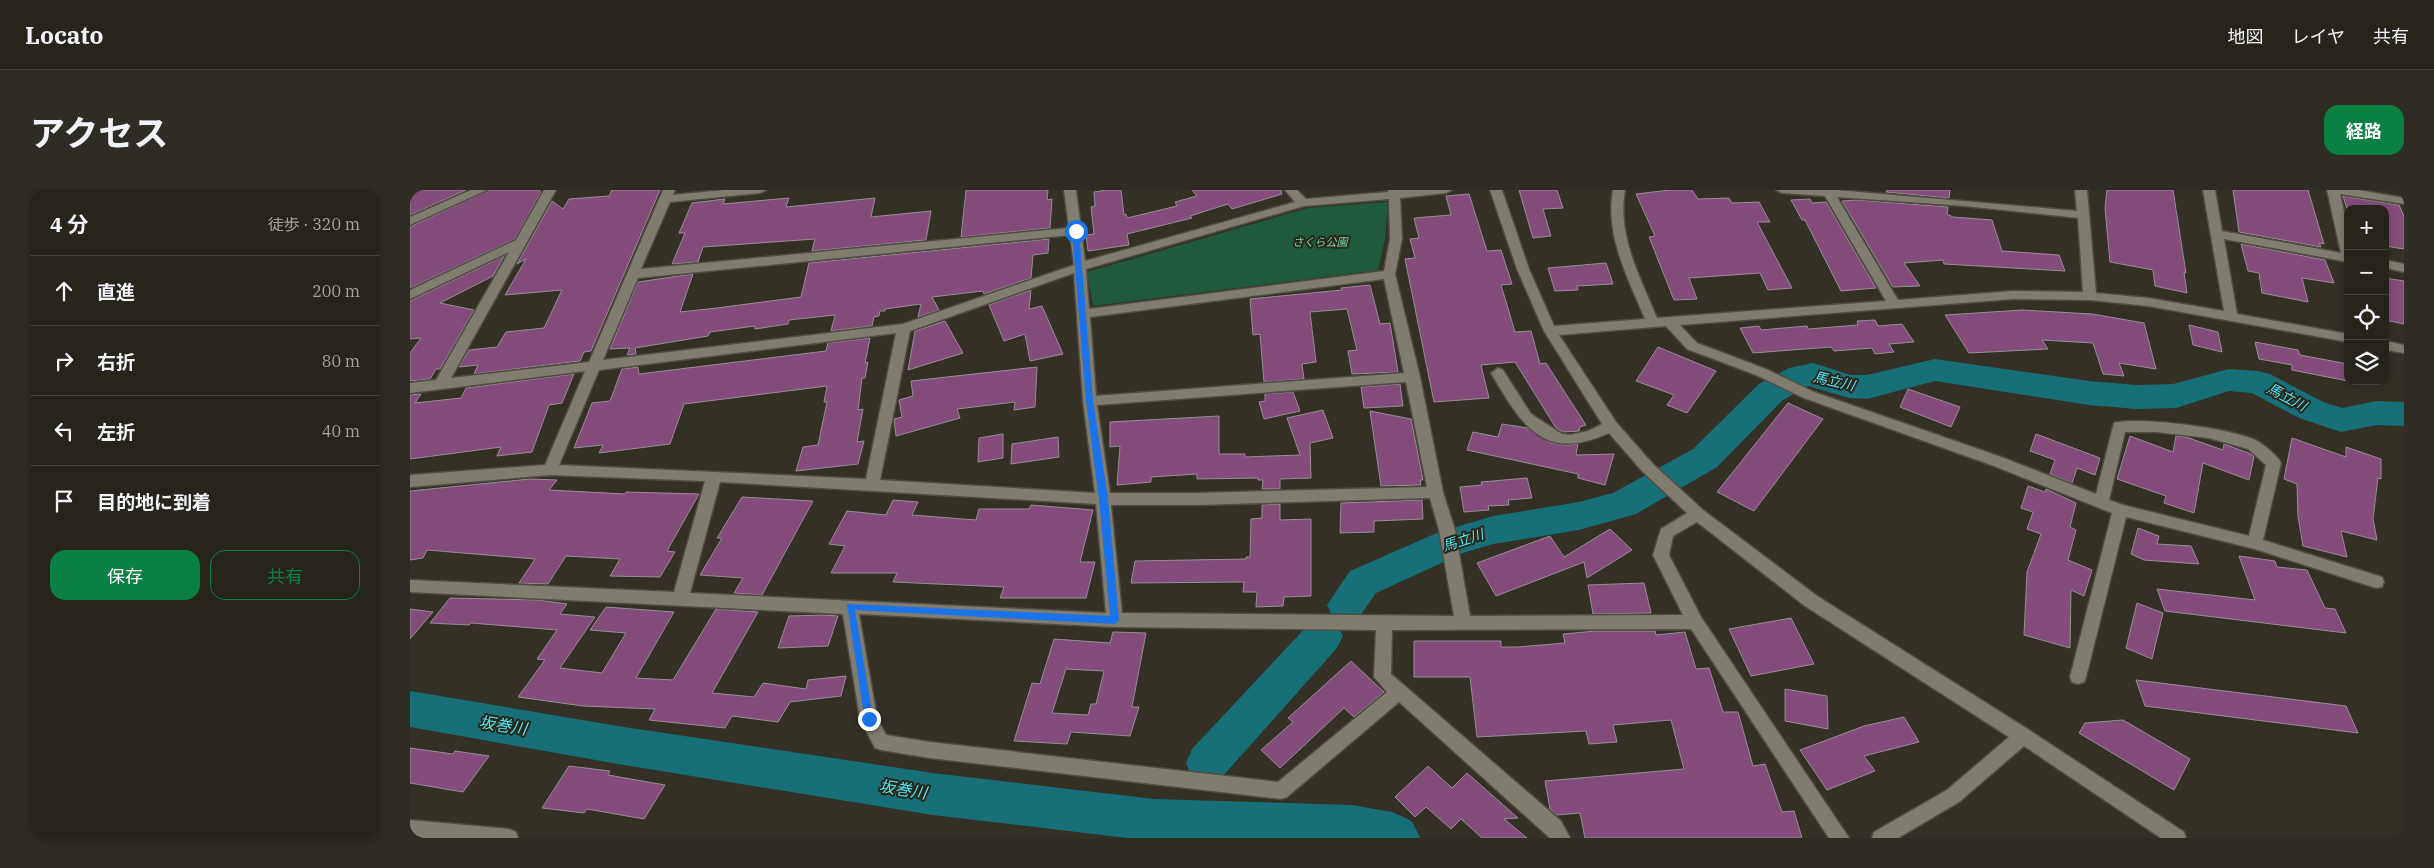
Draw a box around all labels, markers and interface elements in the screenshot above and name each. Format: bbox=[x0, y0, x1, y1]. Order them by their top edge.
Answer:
text: Locato bbox=[25, 19, 103, 51]
text: 地図 bbox=[2228, 25, 2264, 48]
text: レイヤ bbox=[2292, 25, 2345, 48]
text: 共有 bbox=[2373, 25, 2409, 48]
button: 経路 bbox=[2324, 105, 2404, 155]
text: アクセス bbox=[30, 110, 168, 156]
map controls bbox=[2344, 205, 2389, 385]
button: + bbox=[2344, 205, 2389, 250]
text: 4 分 bbox=[50, 210, 88, 238]
text: 徒歩 · 320 m bbox=[268, 214, 360, 234]
route start bbox=[1065, 220, 1088, 243]
park label: さくら公園 bbox=[1293, 235, 1349, 249]
button: − bbox=[2344, 250, 2389, 295]
icon: ahead bbox=[50, 277, 78, 305]
text: 直進 bbox=[97, 280, 135, 304]
text: 200 m bbox=[312, 281, 360, 301]
button: locate bbox=[2344, 295, 2389, 340]
button: layers bbox=[2344, 340, 2389, 385]
icon: right bbox=[50, 347, 78, 375]
text: 右折 bbox=[97, 350, 135, 374]
text: 80 m bbox=[322, 351, 360, 371]
water label: 馬立川 bbox=[1812, 368, 1858, 395]
water label: 馬立川 bbox=[2264, 379, 2312, 416]
icon: left bbox=[50, 417, 78, 445]
text: 左折 bbox=[97, 420, 135, 444]
text: 40 m bbox=[322, 421, 360, 441]
icon: arrive bbox=[50, 487, 78, 515]
text: 目的地に到着 bbox=[97, 490, 211, 514]
water label: 馬立川 bbox=[1440, 524, 1488, 555]
button: 保存 bbox=[50, 550, 200, 600]
button: 共有 bbox=[210, 550, 360, 600]
route end bbox=[858, 708, 881, 731]
water label: 坂巻川 bbox=[478, 711, 530, 739]
water label: 坂巻川 bbox=[878, 775, 930, 803]

